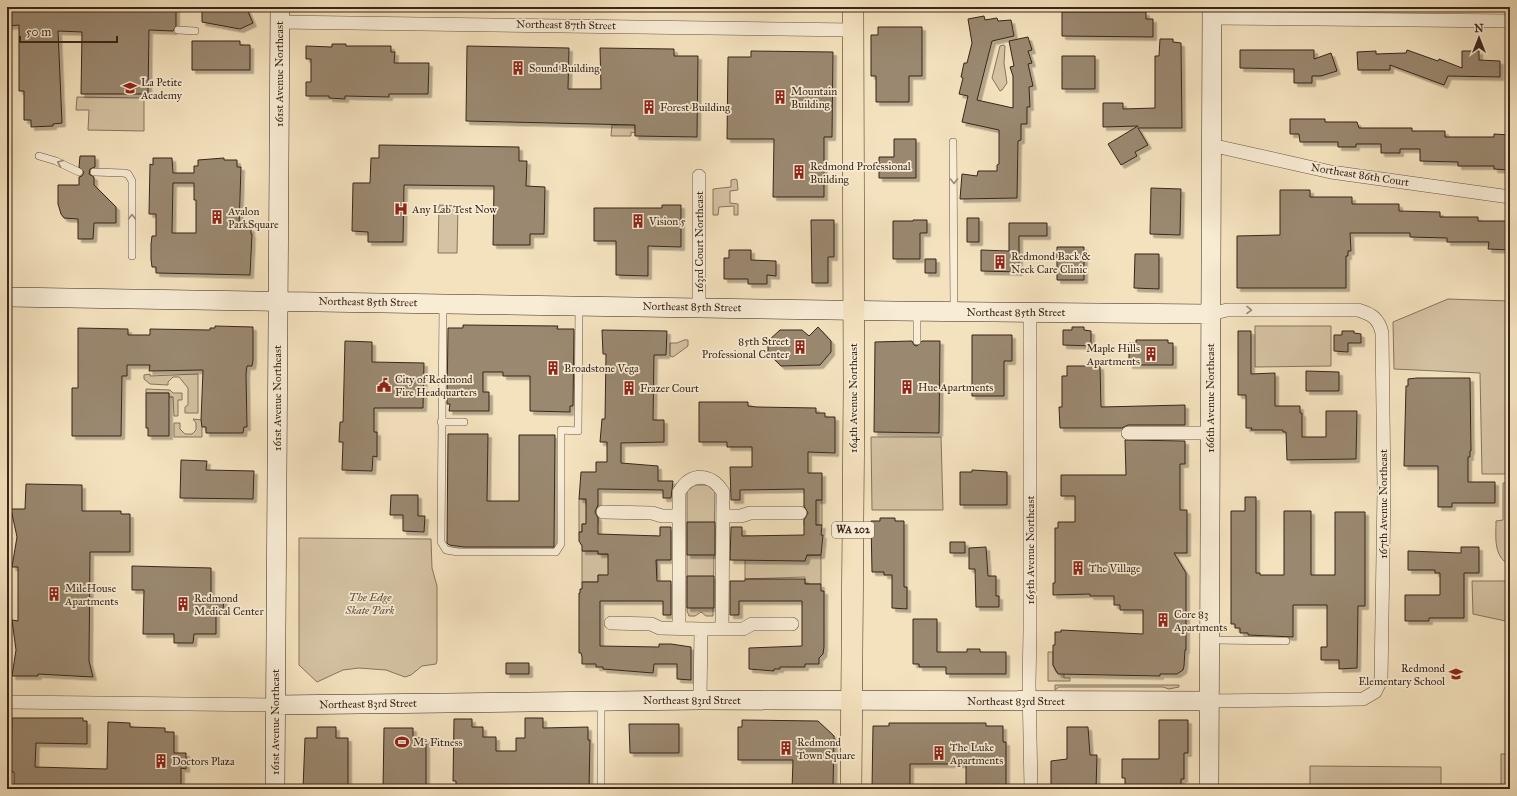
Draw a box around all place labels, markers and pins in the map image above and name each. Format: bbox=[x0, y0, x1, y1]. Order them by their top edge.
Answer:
building icon: Sound Building bbox=[510, 60, 526, 76]
place label: Sound Building bbox=[529, 62, 600, 75]
place label: La Petite Academy bbox=[140, 76, 183, 102]
school or university icon: La Petite Academy bbox=[122, 80, 138, 96]
place label: Mountain Building bbox=[791, 85, 837, 111]
building icon: Mountain Building bbox=[772, 89, 788, 105]
building icon: Forest Building bbox=[641, 99, 657, 115]
place label: Forest Building bbox=[660, 101, 731, 114]
place label: Redmond Professional Building bbox=[810, 160, 911, 186]
building icon: Redmond Professional Building bbox=[791, 164, 807, 180]
hospital icon: Any Lab Test Now bbox=[393, 201, 409, 217]
place label: Any Lab Test Now bbox=[411, 203, 497, 216]
place label: Avalon ParkSquare bbox=[227, 205, 279, 232]
building icon: Avalon ParkSquare bbox=[209, 209, 225, 225]
building icon: Vision 5 bbox=[630, 213, 646, 229]
place label: Vision 5 bbox=[648, 215, 686, 228]
place label: Redmond Back & Neck Care Clinic bbox=[1011, 250, 1091, 276]
building icon: Redmond Back & Neck Care Clinic bbox=[992, 254, 1008, 270]
place label: 85th Street Professional Center bbox=[702, 335, 790, 361]
building icon: 85th Street Professional Center bbox=[792, 339, 808, 355]
place label: Maple Hills Apartments bbox=[1086, 342, 1140, 368]
building icon: Maple Hills Apartments bbox=[1143, 346, 1159, 362]
building icon: Broadstone Vega bbox=[545, 360, 561, 376]
place label: Broadstone Vega bbox=[564, 362, 639, 375]
place label: City of Redmond Fire Headquarters bbox=[395, 373, 477, 400]
public building icon: City of Redmond Fire Headquarters bbox=[376, 377, 392, 393]
building icon: Hue Apartments bbox=[899, 379, 915, 395]
building icon: Frazer Court bbox=[621, 380, 637, 396]
place label: Hue Apartments bbox=[918, 381, 993, 394]
place label: Frazer Court bbox=[640, 382, 699, 395]
building icon: The Village bbox=[1070, 560, 1086, 576]
place label: The Village bbox=[1089, 562, 1141, 575]
place label: MileHouse Apartments bbox=[64, 582, 118, 608]
building icon: MileHouse Apartments bbox=[46, 586, 62, 602]
place label: Redmond Medical Center bbox=[194, 592, 264, 618]
building icon: Redmond Medical Center bbox=[175, 596, 191, 612]
place label: Core 83 Apartments bbox=[1173, 608, 1227, 634]
building icon: Core 83 Apartments bbox=[1155, 612, 1171, 628]
place label: Redmond Elementary School bbox=[1358, 662, 1445, 688]
school or university icon: Redmond Elementary School bbox=[1448, 666, 1464, 682]
sports icon: M² Fitness bbox=[394, 734, 410, 750]
place label: M² Fitness bbox=[413, 736, 463, 749]
place label: Redmond Town Square bbox=[797, 736, 856, 763]
building icon: Redmond Town Square bbox=[778, 740, 794, 756]
place label: The Luke Apartments bbox=[949, 741, 1003, 767]
building icon: The Luke Apartments bbox=[931, 745, 947, 761]
building icon: Doctors Plaza bbox=[153, 753, 169, 769]
place label: Doctors Plaza bbox=[172, 755, 235, 768]

